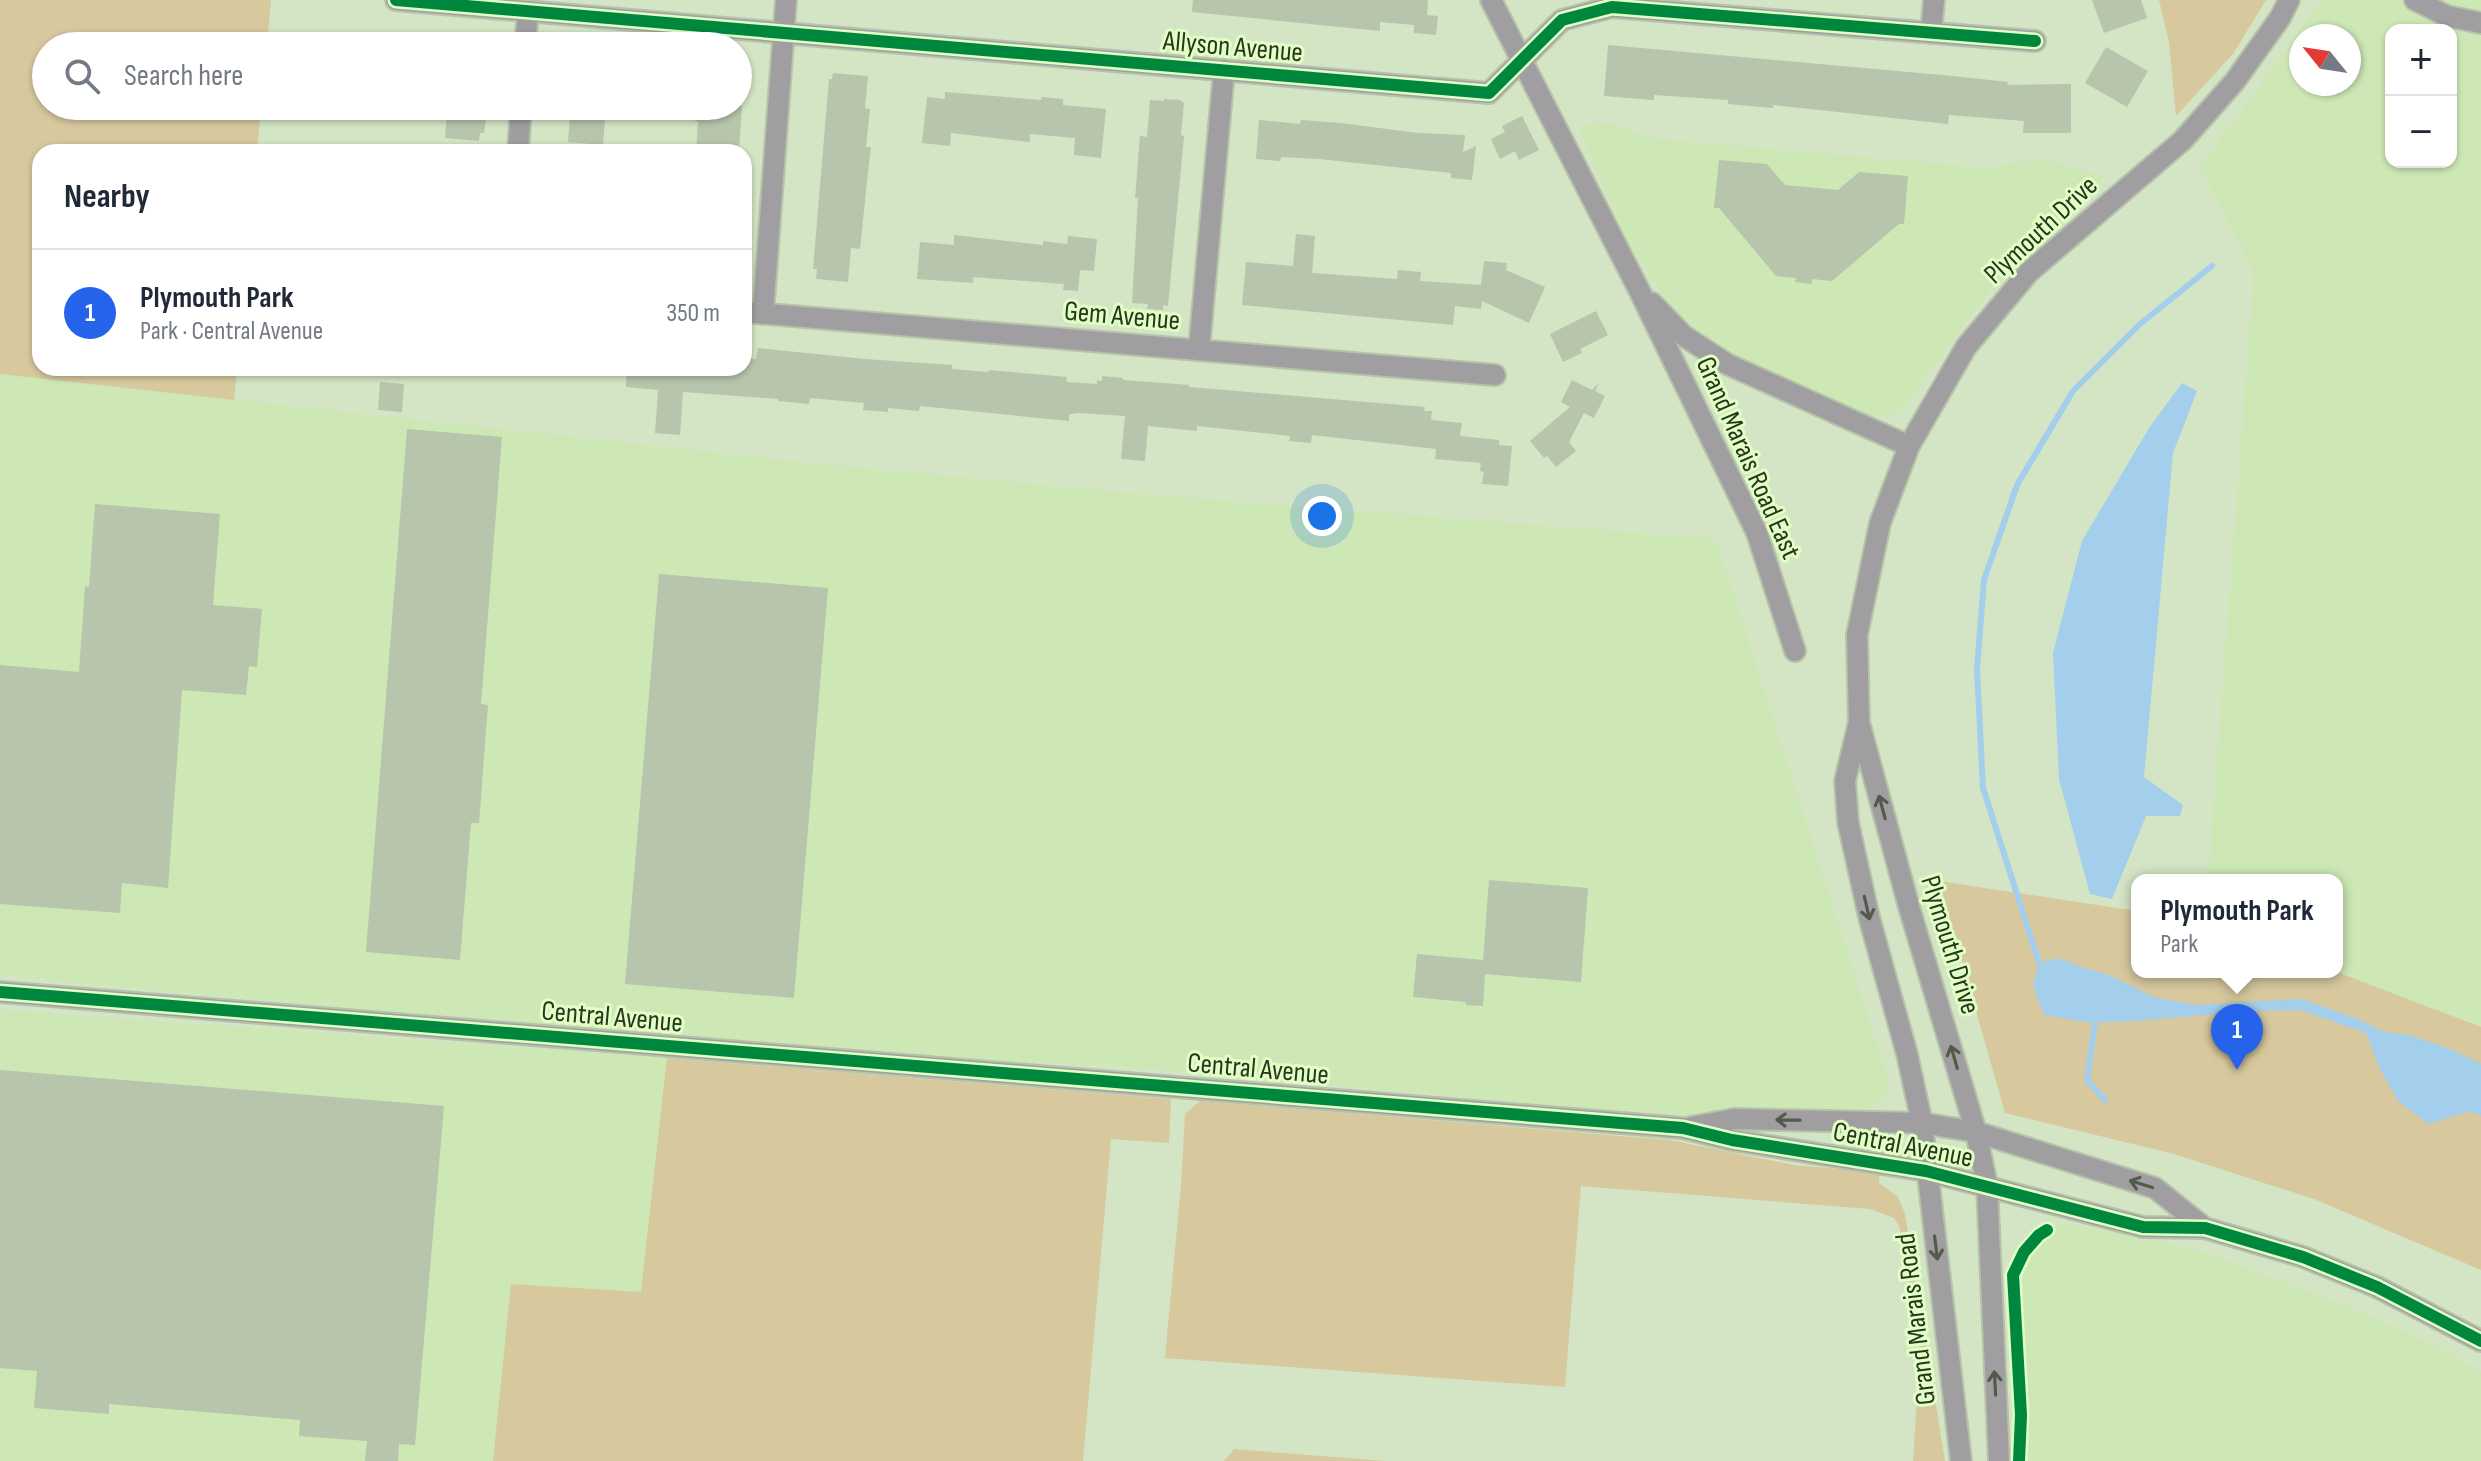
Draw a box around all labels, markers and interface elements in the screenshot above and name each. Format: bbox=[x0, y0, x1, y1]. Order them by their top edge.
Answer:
street label: Allyson Avenue bbox=[1161, 24, 1304, 70]
north arrow bbox=[2289, 24, 2361, 96]
map controls bbox=[2385, 24, 2457, 168]
button: + bbox=[2385, 24, 2457, 96]
search box bbox=[32, 32, 752, 120]
icon: search bbox=[60, 54, 104, 98]
text: Search here bbox=[124, 58, 243, 94]
button: − bbox=[2385, 96, 2457, 168]
street label: Plymouth Drive bbox=[1977, 169, 2105, 291]
text: Nearby bbox=[64, 176, 150, 217]
text: Plymouth Park bbox=[140, 280, 294, 316]
street label: Gem Avenue bbox=[1063, 294, 1181, 338]
text: 1 bbox=[85, 298, 95, 329]
text: 350 m bbox=[666, 298, 720, 329]
text: Park · Central Avenue bbox=[140, 316, 323, 347]
street label: Grand Marais Road East bbox=[1689, 352, 1807, 564]
your location bbox=[1302, 496, 1342, 536]
one-way arrow bbox=[1873, 795, 1888, 821]
street label: Plymouth Drive bbox=[1913, 872, 1987, 1018]
popup bbox=[2131, 874, 2343, 978]
text: Plymouth Park bbox=[2160, 893, 2314, 929]
one-way arrow bbox=[1861, 895, 1876, 920]
text: Park bbox=[2160, 929, 2198, 960]
street label: Central Avenue bbox=[540, 994, 684, 1040]
pin: 1 bbox=[2211, 1004, 2263, 1070]
one-way arrow bbox=[1946, 1045, 1961, 1071]
street label: Central Avenue bbox=[1186, 1046, 1330, 1092]
one-way arrow bbox=[1775, 1113, 1802, 1128]
street label: Central Avenue bbox=[1830, 1115, 1976, 1175]
one-way arrow bbox=[2129, 1175, 2154, 1190]
street label: Grand Marais Road bbox=[1889, 1231, 1943, 1407]
one-way arrow bbox=[1928, 1234, 1943, 1261]
one-way arrow bbox=[1988, 1370, 2003, 1397]

